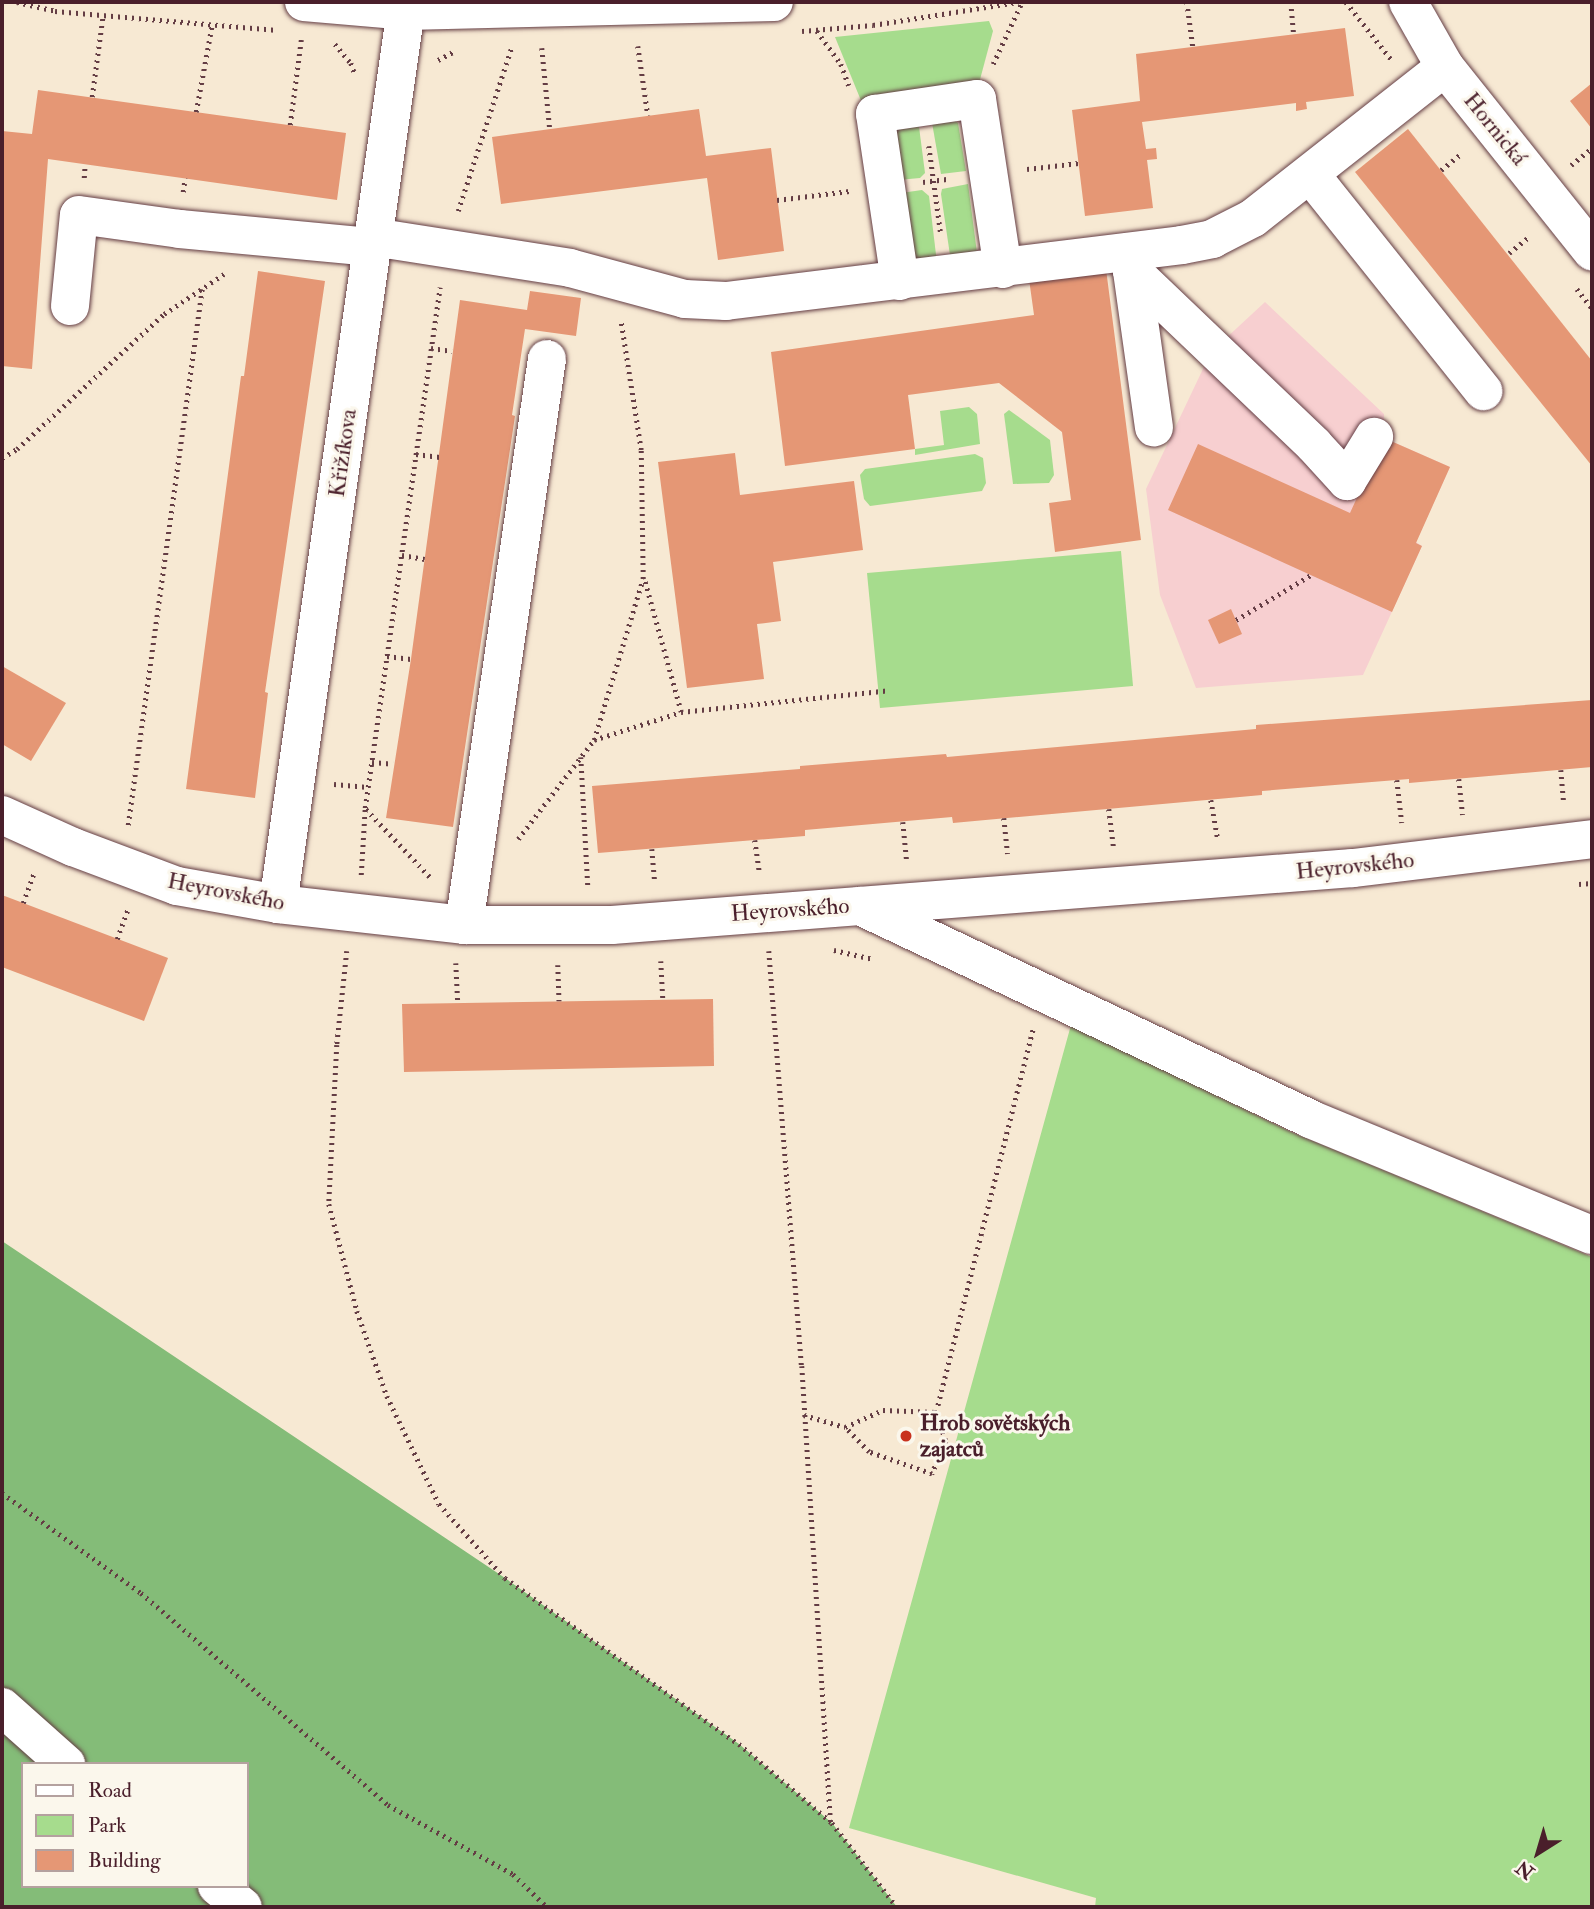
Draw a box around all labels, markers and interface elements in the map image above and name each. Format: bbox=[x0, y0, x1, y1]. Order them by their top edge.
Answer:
street label: Hornická bbox=[1457, 87, 1533, 171]
street label: Křižíkova bbox=[323, 407, 363, 499]
street label: Heyrovského bbox=[1294, 846, 1416, 886]
street label: Heyrovského bbox=[165, 867, 287, 917]
street label: Heyrovského bbox=[730, 892, 850, 928]
place label: Hrob sovětských zajatců bbox=[920, 1409, 1070, 1463]
marker: Hrob sovětských zajatců bbox=[898, 1428, 914, 1444]
legend bbox=[21, 1762, 248, 1888]
text: Road bbox=[88, 1777, 132, 1804]
text: Park bbox=[88, 1812, 126, 1839]
north arrow bbox=[1503, 1818, 1573, 1888]
text: Building bbox=[88, 1847, 161, 1874]
text: N bbox=[1511, 1855, 1539, 1884]

